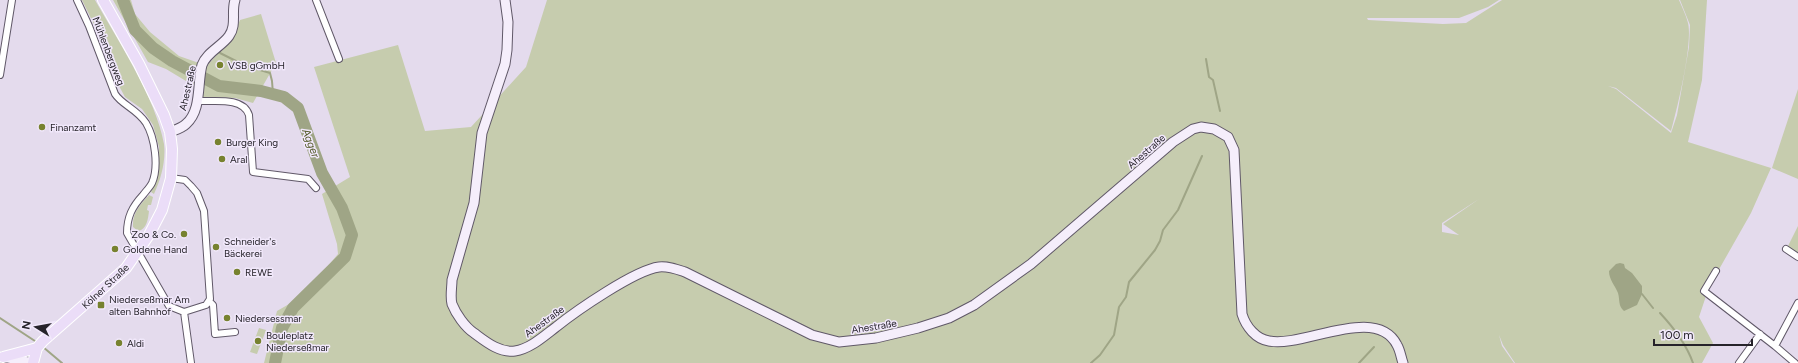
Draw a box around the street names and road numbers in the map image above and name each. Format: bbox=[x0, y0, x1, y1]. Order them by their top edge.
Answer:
street label: Mühlenbergweg bbox=[89, 15, 128, 87]
street label: Ahestraße bbox=[176, 64, 199, 112]
street label: Ahestraße bbox=[1125, 131, 1168, 171]
street label: Kölner Straße bbox=[79, 261, 132, 312]
street label: Ahestraße bbox=[522, 302, 567, 340]
street label: Ahestraße bbox=[850, 316, 898, 336]

